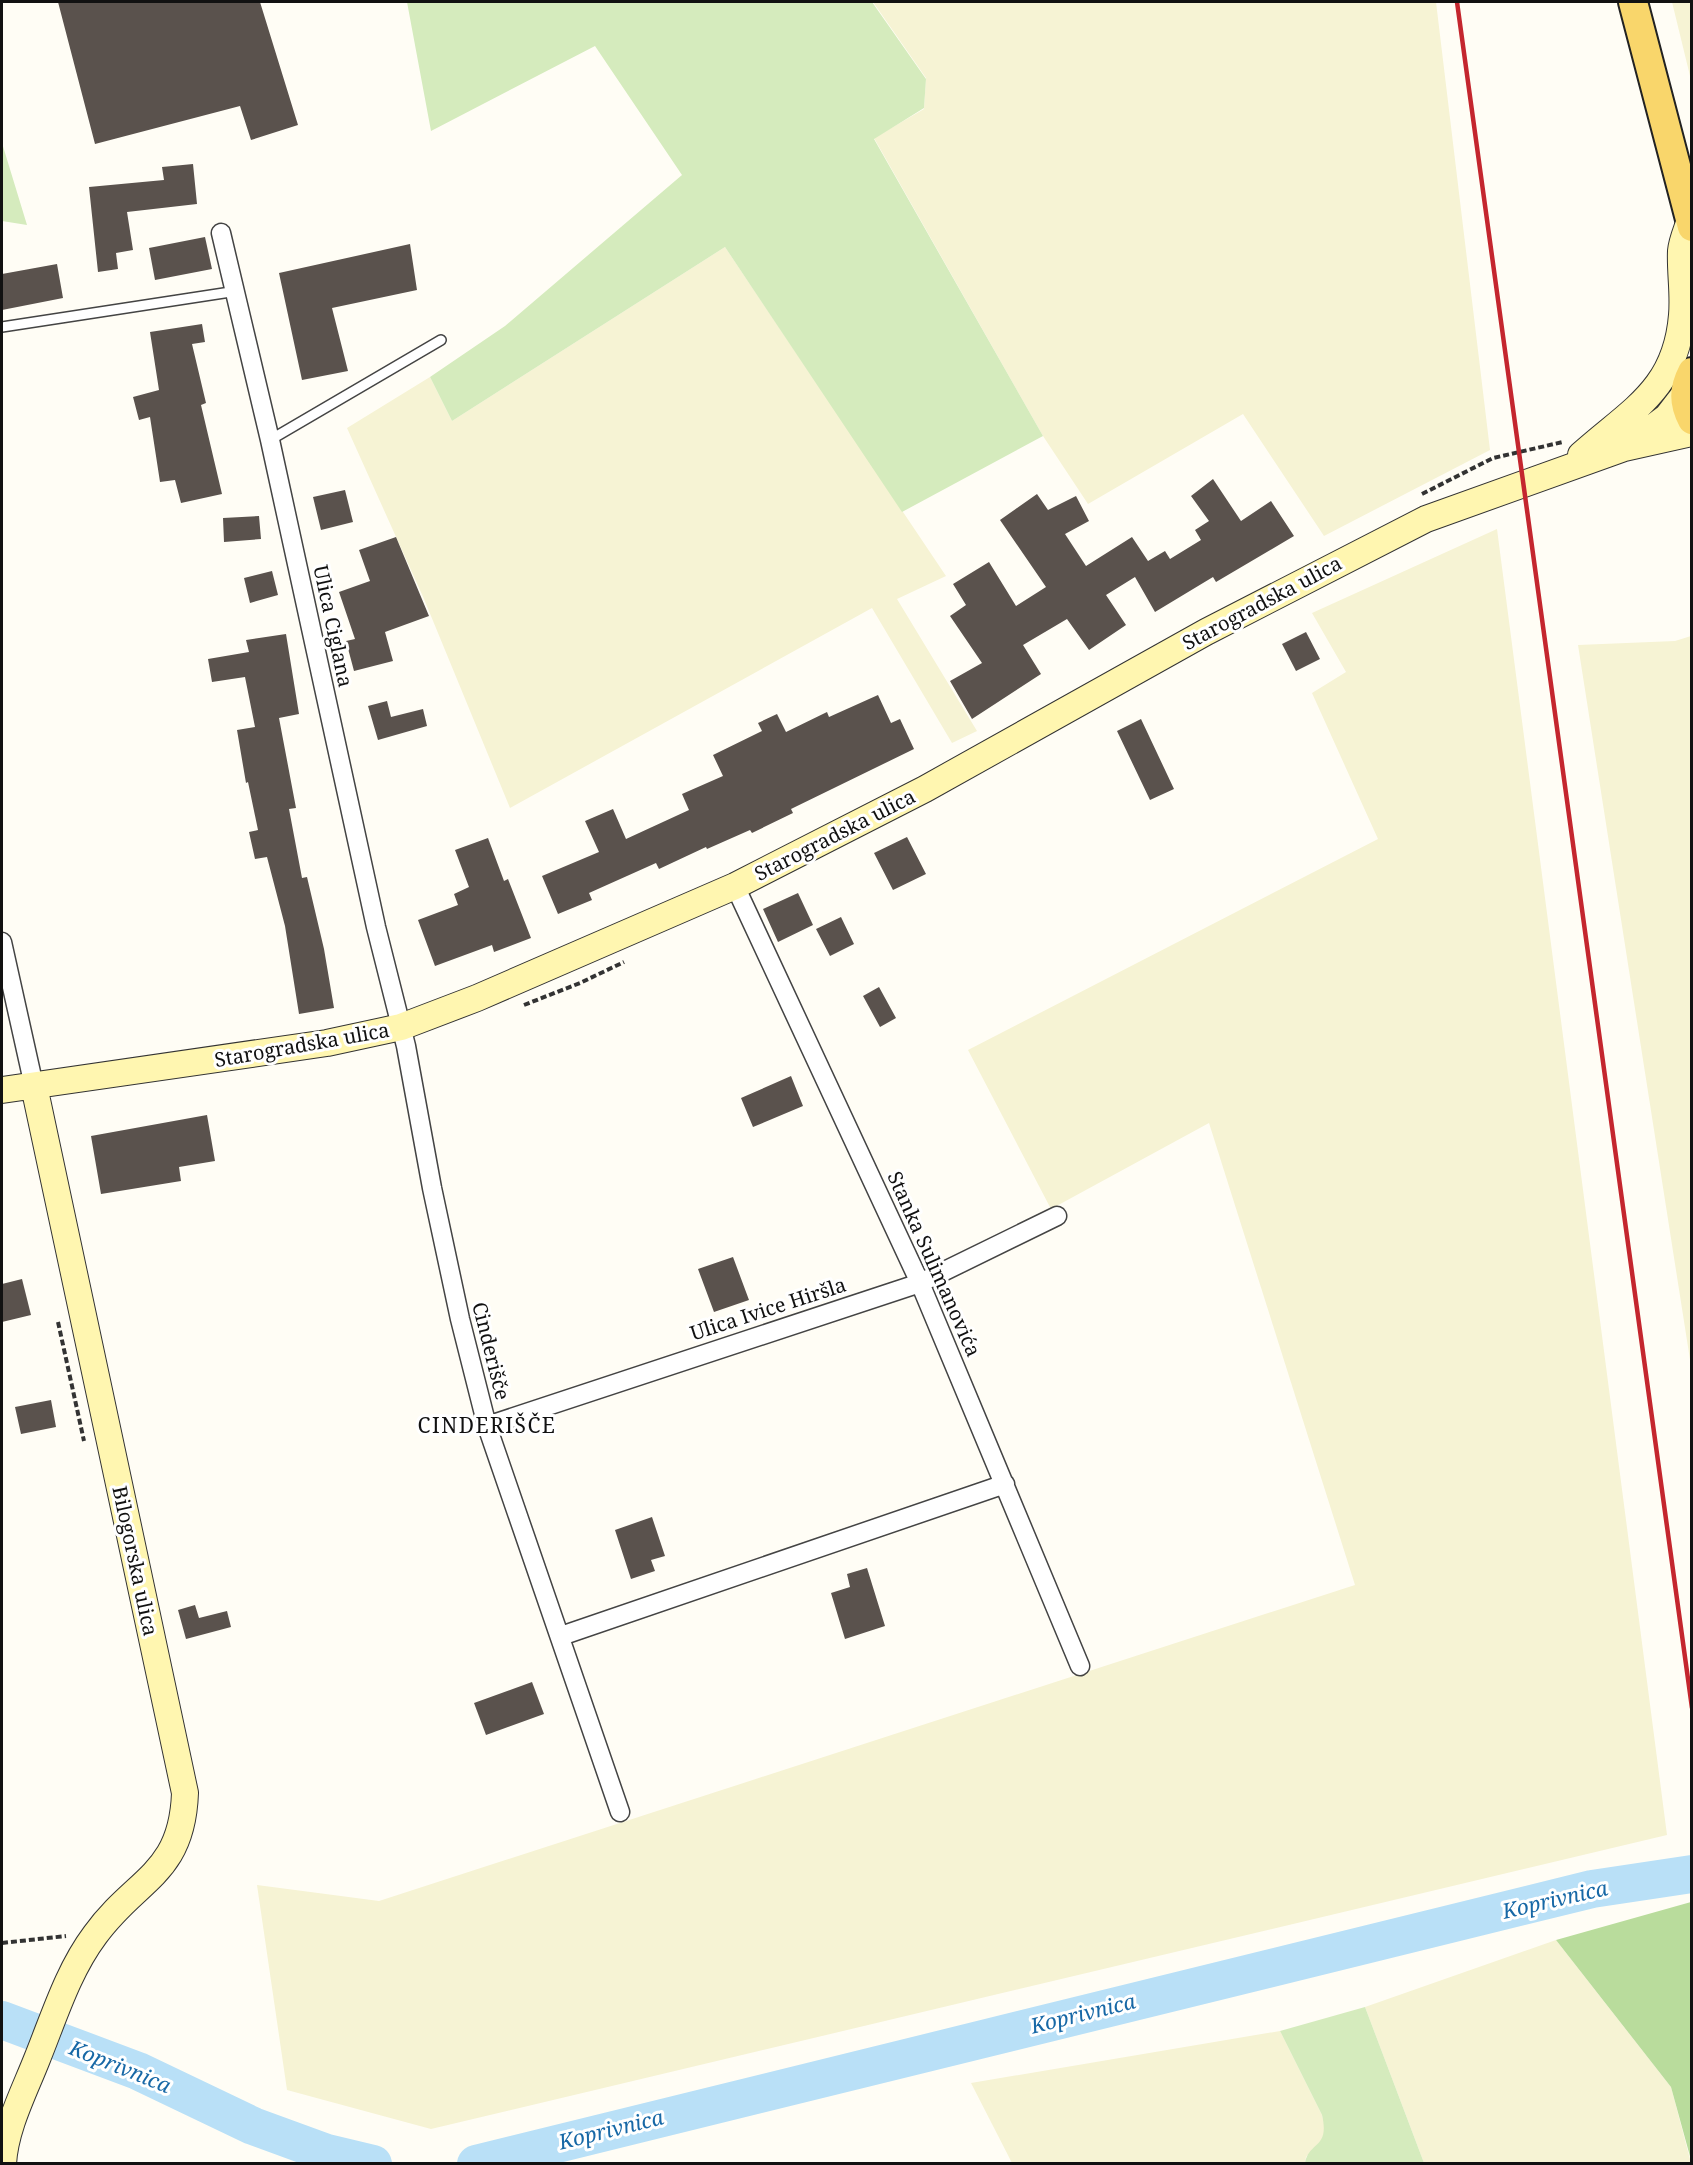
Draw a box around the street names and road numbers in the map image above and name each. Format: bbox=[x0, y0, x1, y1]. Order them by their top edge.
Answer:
street label: Starogradska ulica bbox=[1177, 549, 1346, 656]
street label: Ulica Ciglana bbox=[307, 562, 360, 690]
street label: Starogradska ulica bbox=[750, 782, 920, 887]
street label: Starogradska ulica bbox=[212, 1016, 391, 1073]
street label: Stanka Sulimanovića bbox=[881, 1167, 987, 1361]
street label: Ulica Ivice Hiršla bbox=[686, 1271, 849, 1346]
street label: Cinderišče bbox=[466, 1299, 517, 1403]
street label: Bilogorska ulica bbox=[106, 1483, 165, 1638]

